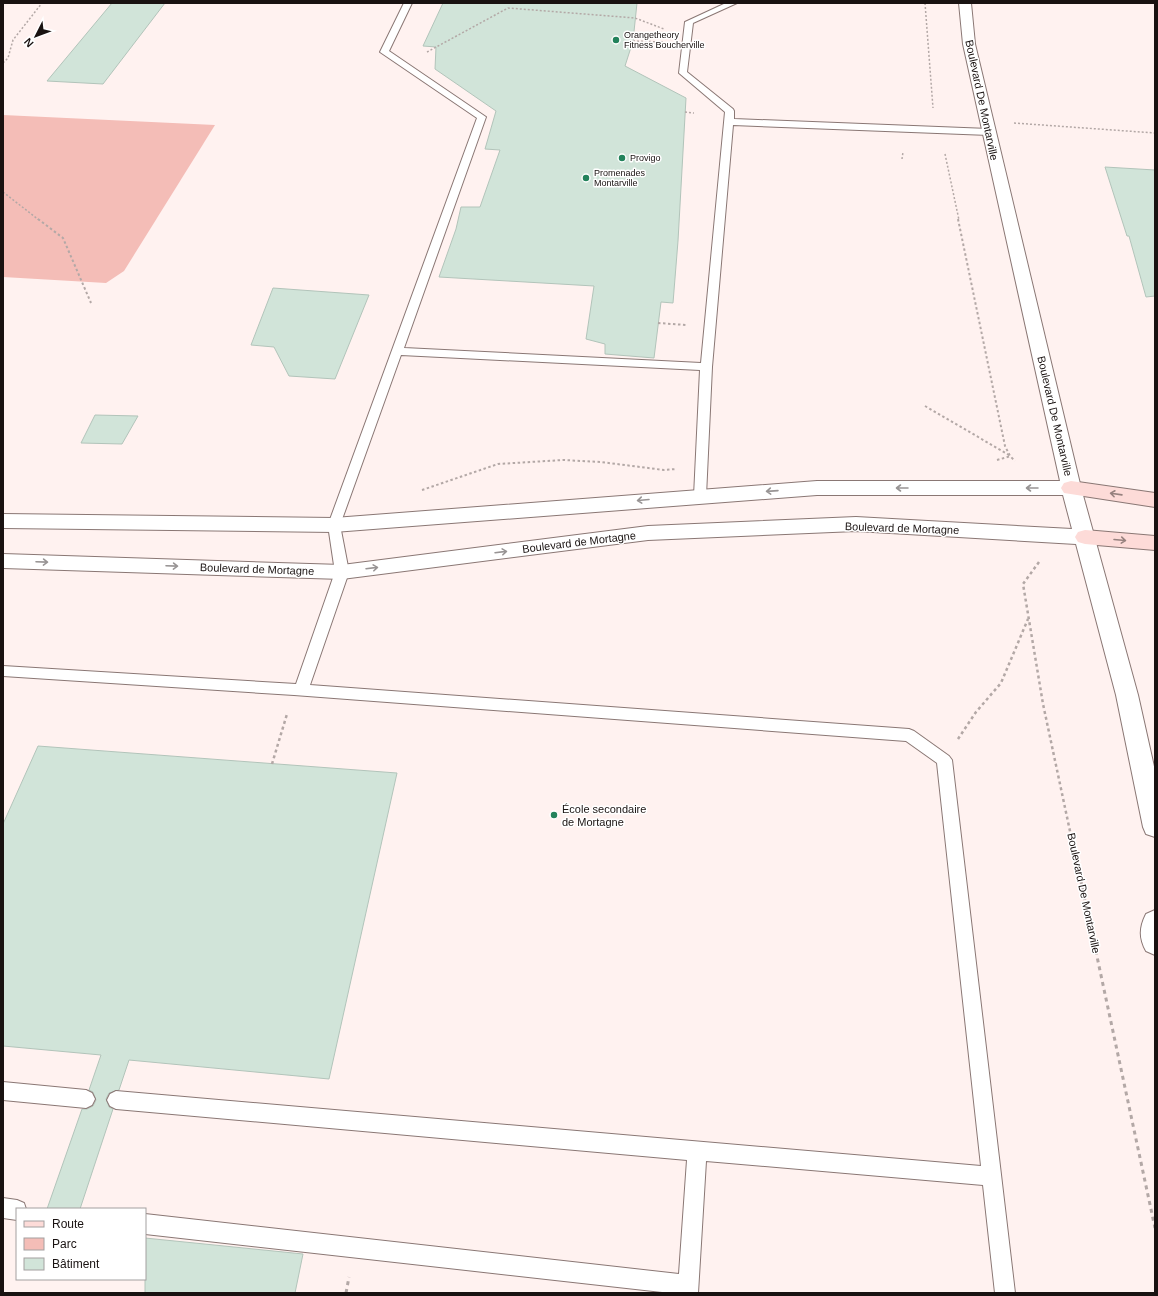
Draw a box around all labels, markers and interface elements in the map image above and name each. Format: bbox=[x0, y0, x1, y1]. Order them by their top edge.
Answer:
north arrow bbox=[16, 16, 56, 56]
place label: Orangetheory Fitness Boucherville bbox=[624, 30, 705, 50]
marker: Orangetheory Fitness Boucherville bbox=[611, 35, 621, 45]
text: N bbox=[21, 36, 36, 50]
street label: Boulevard De Montarville bbox=[963, 39, 1001, 161]
marker: Provigo bbox=[617, 153, 627, 163]
place label: Provigo bbox=[630, 153, 661, 163]
place label: Promenades Montarville bbox=[594, 168, 646, 188]
marker: Promenades Montarville bbox=[581, 173, 591, 183]
street label: Boulevard De Montarville bbox=[1035, 355, 1075, 477]
one-way arrow bbox=[896, 484, 909, 492]
one-way arrow bbox=[1026, 484, 1039, 492]
one-way arrow bbox=[766, 487, 779, 494]
one-way arrow bbox=[1110, 490, 1123, 498]
one-way arrow bbox=[637, 497, 650, 504]
street label: Boulevard de Mortagne bbox=[845, 520, 959, 536]
street label: Boulevard de Mortagne bbox=[522, 529, 636, 555]
one-way arrow bbox=[1113, 536, 1126, 543]
one-way arrow bbox=[494, 548, 507, 556]
one-way arrow bbox=[35, 558, 48, 566]
street label: Boulevard de Mortagne bbox=[200, 561, 314, 577]
one-way arrow bbox=[165, 562, 178, 570]
one-way arrow bbox=[365, 564, 378, 572]
place label: École secondaire de Mortagne bbox=[562, 803, 646, 828]
marker: École secondaire de Mortagne bbox=[549, 810, 559, 820]
street label: Boulevard De Montarville bbox=[1065, 832, 1103, 954]
legend bbox=[16, 1208, 146, 1280]
text: Route bbox=[52, 1217, 84, 1231]
text: Parc bbox=[52, 1237, 77, 1251]
text: Bâtiment bbox=[52, 1257, 100, 1271]

